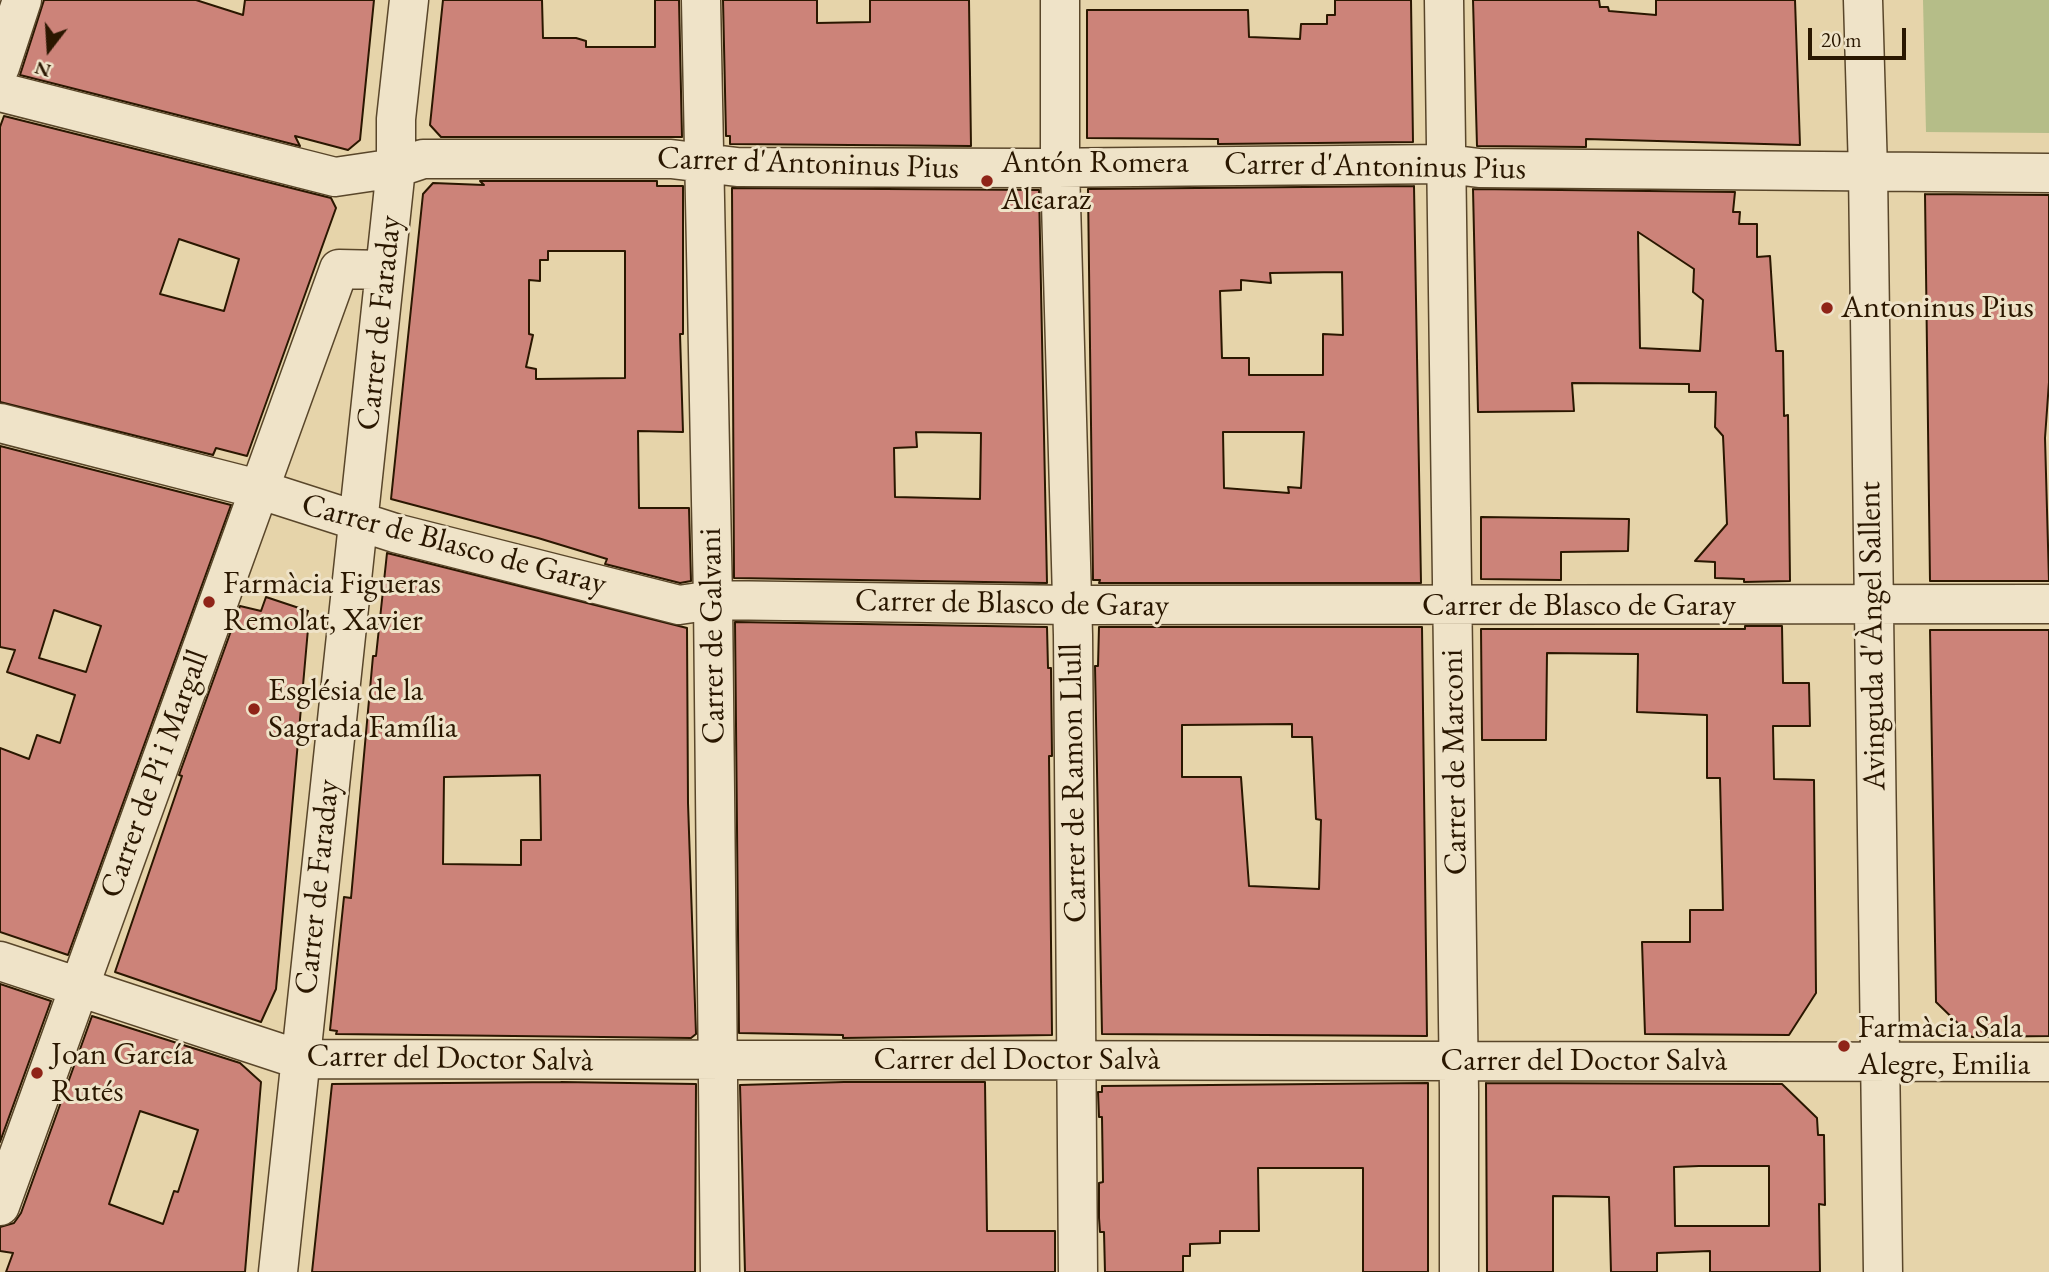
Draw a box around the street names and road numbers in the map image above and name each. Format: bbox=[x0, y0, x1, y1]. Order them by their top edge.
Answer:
street label: Carrer d'Antoninus Pius bbox=[656, 140, 960, 188]
street label: Carrer d'Antoninus Pius bbox=[1224, 145, 1526, 189]
street label: Carrer de Faraday bbox=[350, 214, 410, 432]
street label: Avinguda d'Àngel Sallent bbox=[1851, 481, 1895, 791]
street label: Carrer de Blasco de Garay bbox=[297, 486, 611, 604]
street label: Carrer de Galvani bbox=[692, 528, 734, 744]
street label: Carrer de Blasco de Garay bbox=[855, 582, 1169, 626]
street label: Carrer de Blasco de Garay bbox=[1422, 587, 1736, 625]
street label: Carrer de Ramon Llull bbox=[1052, 643, 1096, 923]
street label: Carrer de Pi i Margall bbox=[92, 645, 218, 903]
street label: Carrer de Marconi bbox=[1434, 649, 1476, 875]
street label: Carrer de Faraday bbox=[288, 778, 348, 996]
street label: Carrer del Doctor Salvà bbox=[306, 1037, 594, 1081]
street label: Carrer del Doctor Salvà bbox=[874, 1041, 1160, 1079]
street label: Carrer del Doctor Salvà bbox=[1441, 1042, 1727, 1080]

